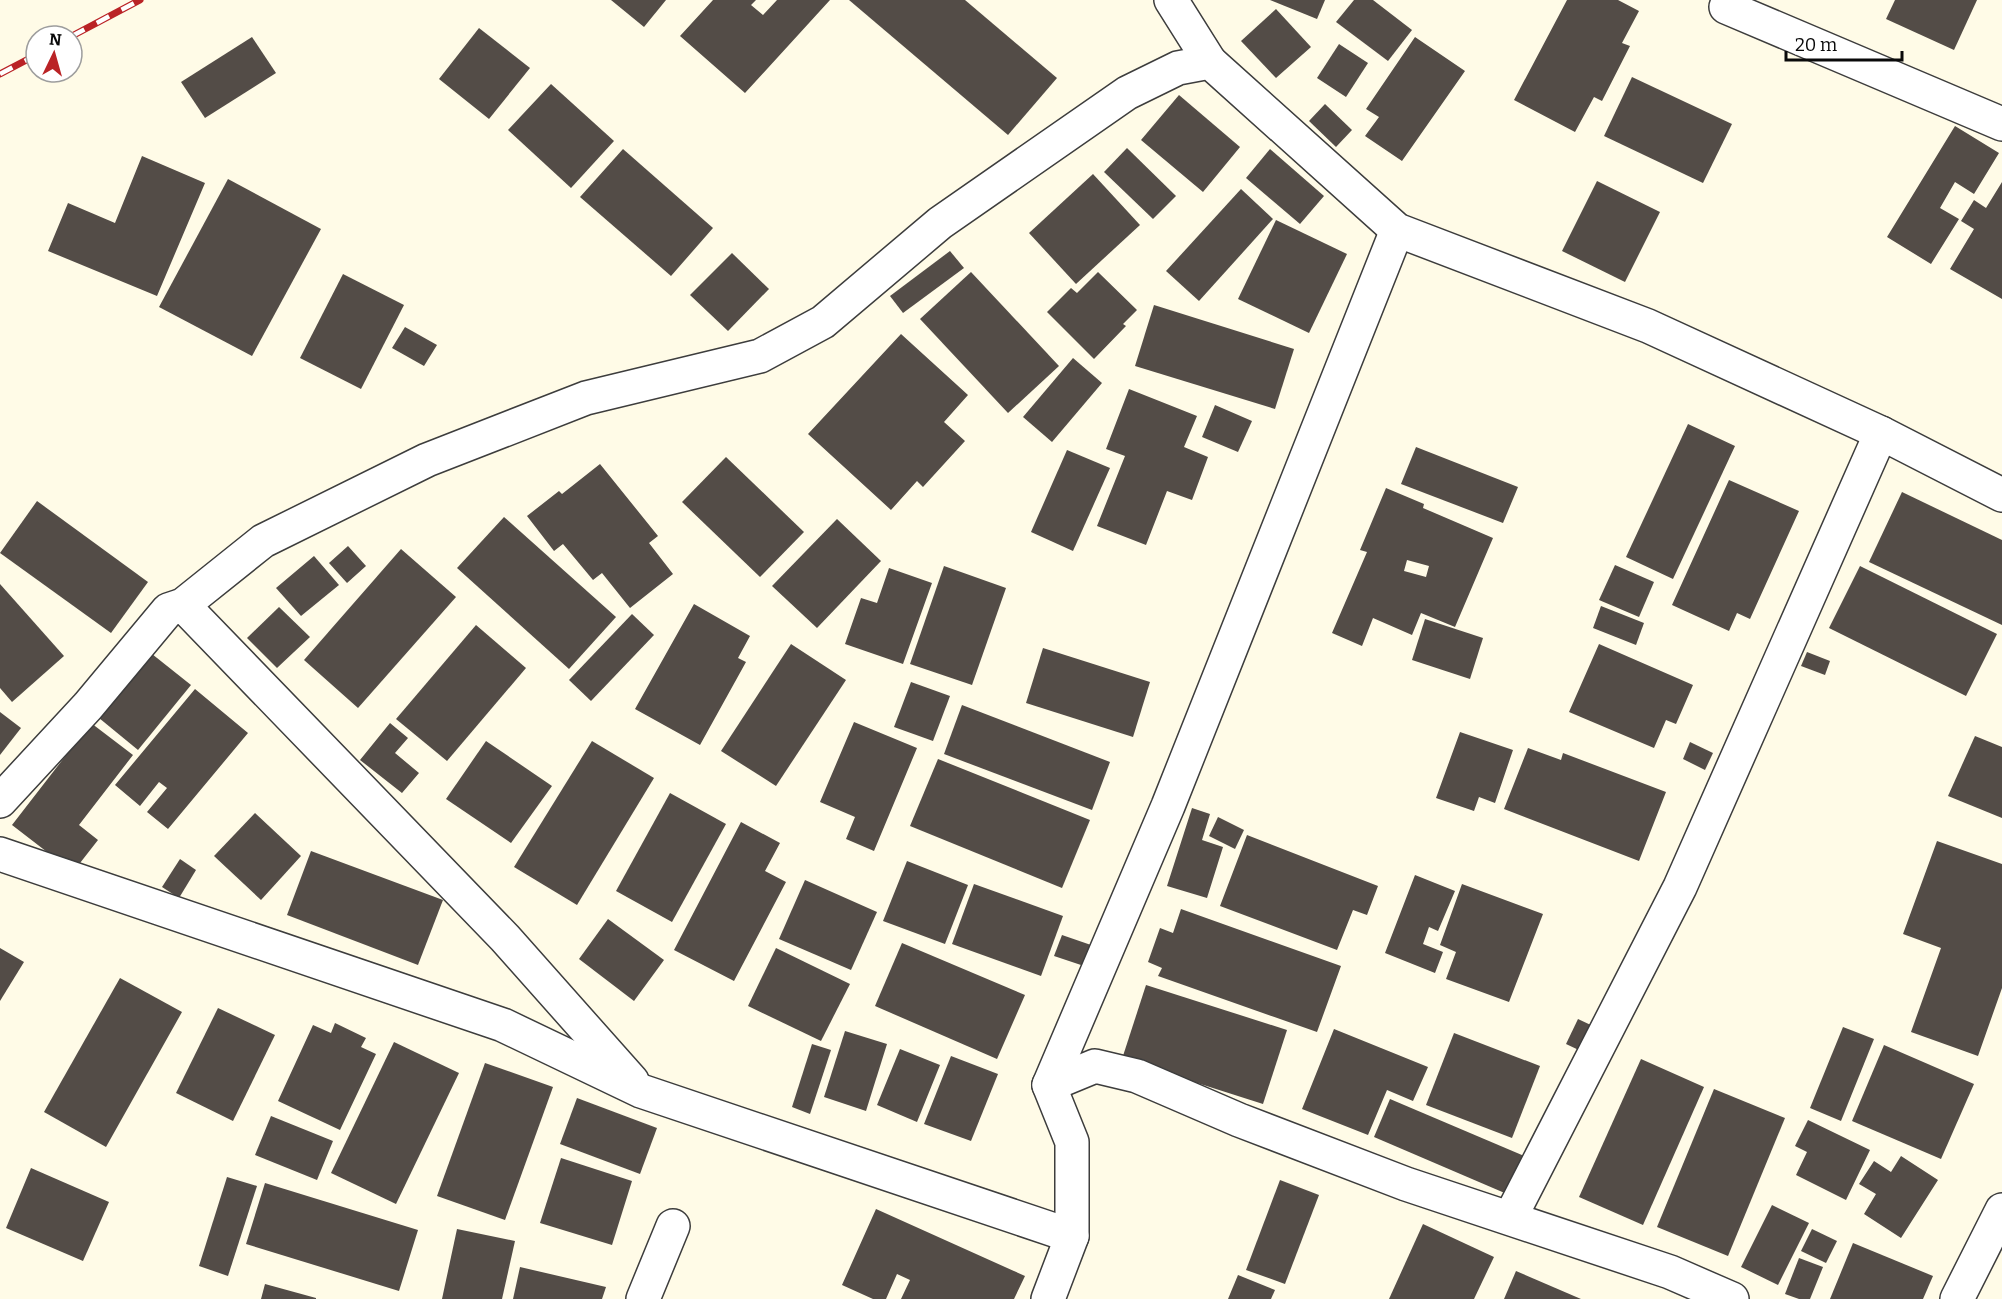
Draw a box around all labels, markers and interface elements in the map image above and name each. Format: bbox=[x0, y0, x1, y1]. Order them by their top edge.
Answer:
north arrow bbox=[24, 24, 84, 84]
scale bar bbox=[1786, 24, 1902, 62]
text: N bbox=[48, 30, 62, 50]
text: 20 m bbox=[1795, 34, 1837, 56]

